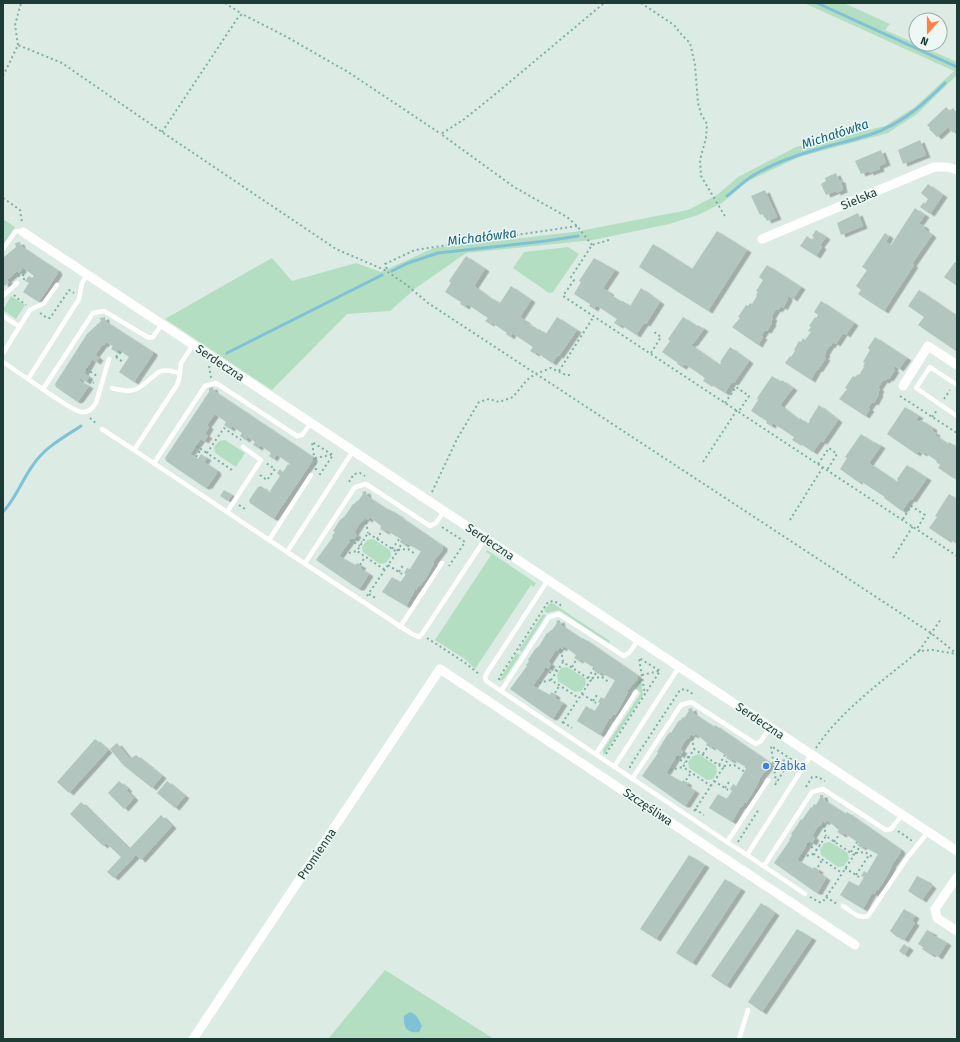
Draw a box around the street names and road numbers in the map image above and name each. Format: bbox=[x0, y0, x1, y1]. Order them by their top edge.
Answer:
street label: Sielska bbox=[839, 185, 879, 213]
street label: Serdeczna bbox=[193, 342, 247, 384]
street label: Serdeczna bbox=[463, 521, 517, 563]
street label: Serdeczna bbox=[733, 700, 787, 742]
street label: Szczęśliwa bbox=[621, 785, 675, 829]
street label: Promienna bbox=[295, 826, 339, 882]

